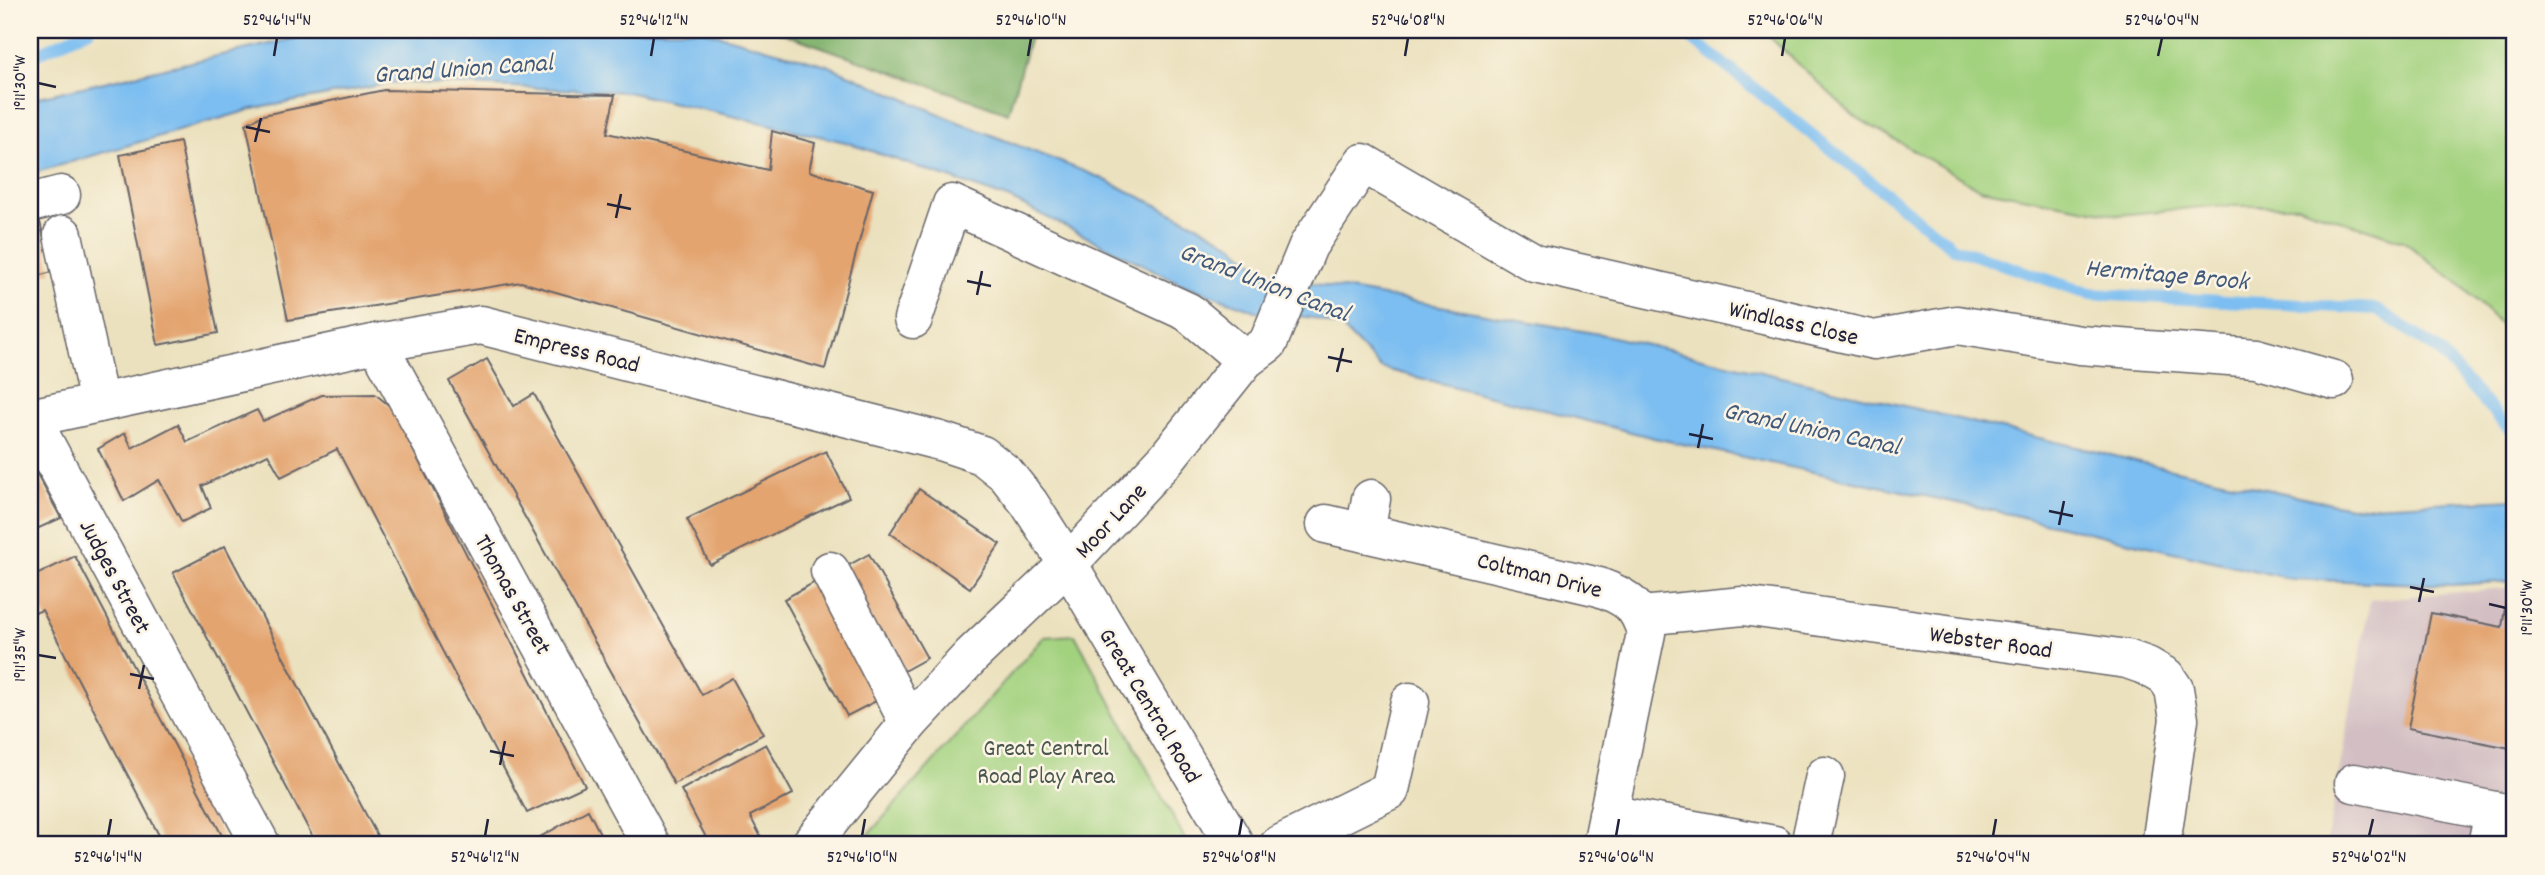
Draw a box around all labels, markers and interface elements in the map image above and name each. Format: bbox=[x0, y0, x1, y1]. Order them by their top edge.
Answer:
text: 52°46'14"N bbox=[243, 9, 311, 34]
text: 52°46'12"N bbox=[620, 9, 688, 34]
text: 52°46'10"N bbox=[996, 9, 1066, 34]
text: 52°46'08"N bbox=[1371, 9, 1445, 34]
text: 52°46'06"N bbox=[1747, 9, 1823, 34]
text: 52°46'04"N bbox=[2125, 9, 2199, 34]
water label: Grand Union Canal bbox=[372, 46, 556, 95]
text: 1°11'30"W bbox=[9, 54, 34, 111]
water label: Grand Union Canal bbox=[1173, 235, 1356, 334]
water label: Hermitage Brook bbox=[2084, 251, 2252, 302]
street label: Windlass Close bbox=[1725, 293, 1862, 356]
street label: Empress Road bbox=[510, 320, 643, 384]
water label: Grand Union Canal bbox=[1720, 394, 1905, 468]
street label: Moor Lane bbox=[1068, 477, 1156, 567]
street label: Judges Street bbox=[69, 514, 158, 641]
street label: Thomas Street bbox=[464, 529, 559, 662]
street label: Coltman Drive bbox=[1473, 545, 1605, 609]
text: 1°11'30"W bbox=[2516, 579, 2541, 636]
street label: Webster Road bbox=[1927, 619, 2054, 669]
street label: Great Central Road bbox=[1089, 622, 1208, 791]
text: 1°11'35"W bbox=[9, 627, 34, 682]
park label: Great Central Road Play Area bbox=[977, 733, 1115, 795]
text: 52°46'14"N bbox=[74, 846, 142, 871]
text: 52°46'12"N bbox=[451, 846, 519, 871]
text: 52°46'10"N bbox=[827, 846, 897, 871]
text: 52°46'08"N bbox=[1202, 846, 1276, 871]
text: 52°46'06"N bbox=[1578, 846, 1654, 871]
text: 52°46'04"N bbox=[1956, 846, 2030, 871]
text: 52°46'02"N bbox=[2332, 846, 2406, 871]

